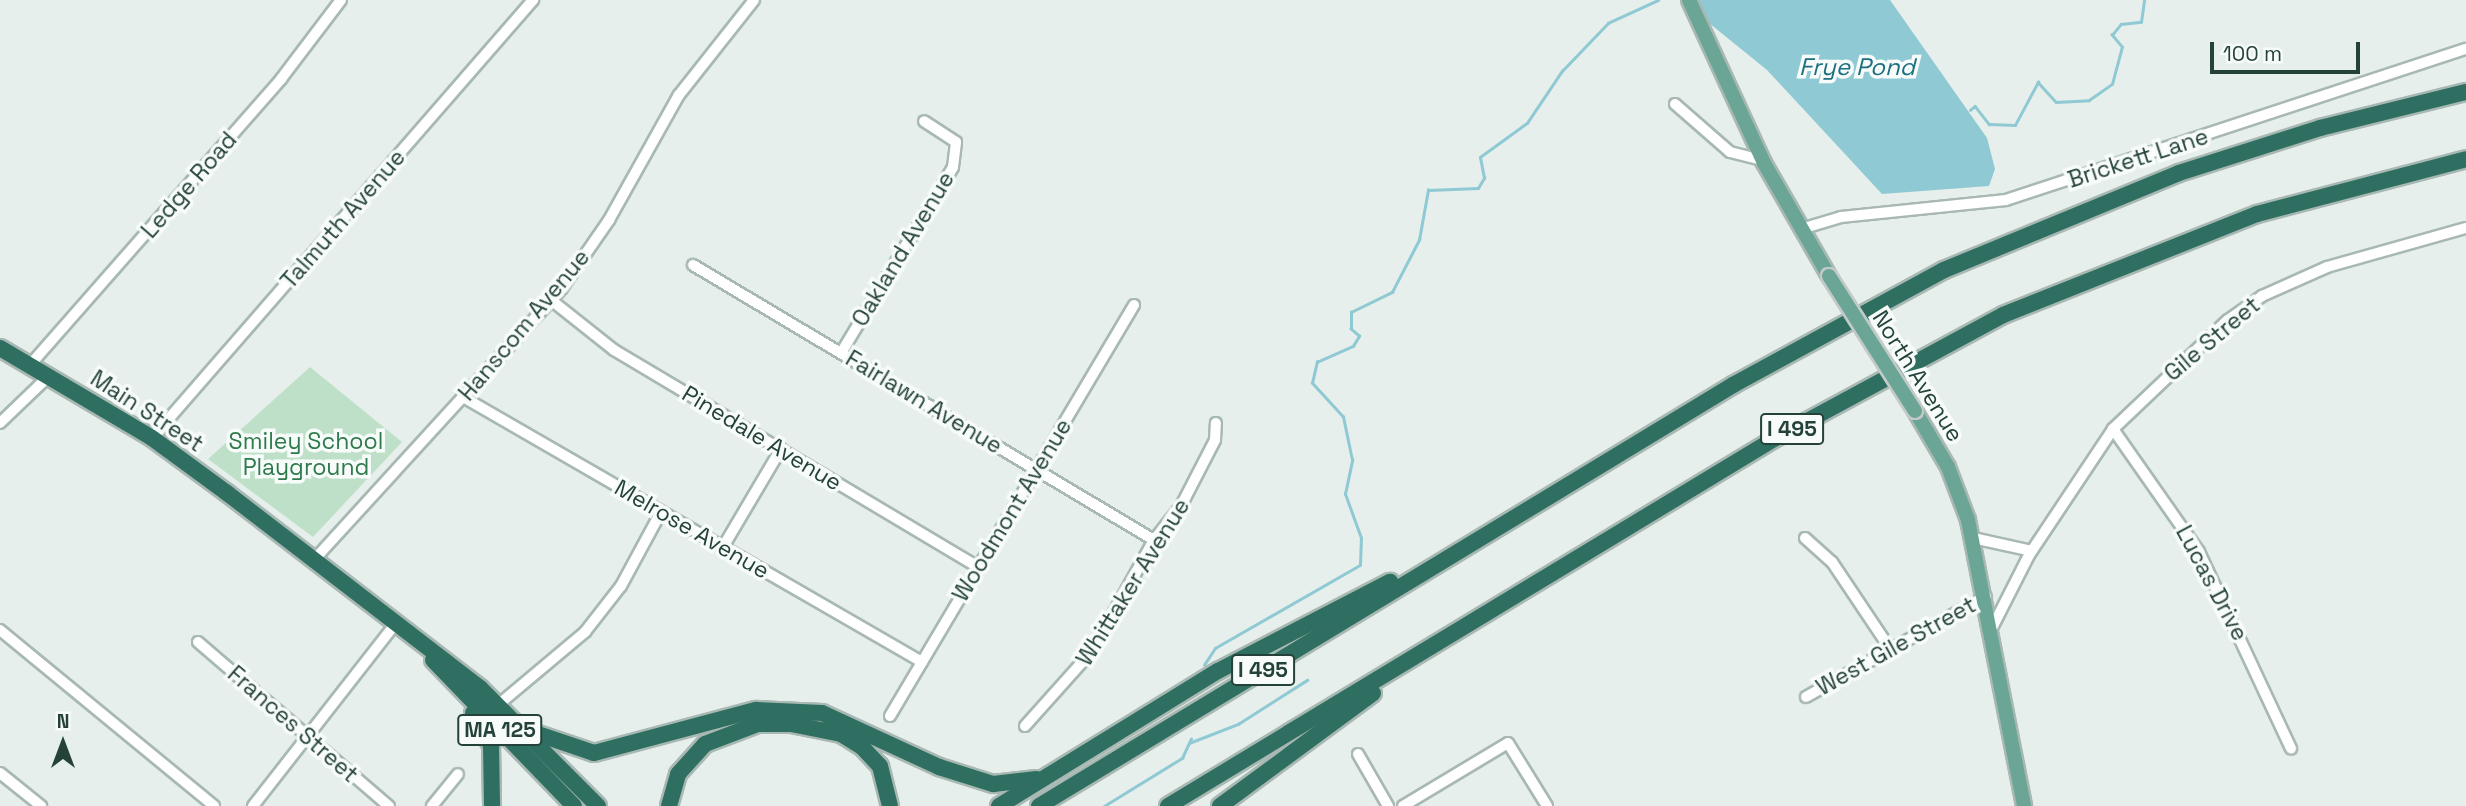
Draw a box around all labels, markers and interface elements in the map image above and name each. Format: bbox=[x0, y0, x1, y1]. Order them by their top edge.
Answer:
scale bar bbox=[2214, 28, 2364, 72]
text: 100 m bbox=[2223, 40, 2282, 67]
water label: Frye Pond bbox=[1799, 53, 1915, 81]
street label: Brickett Lane bbox=[2064, 122, 2212, 194]
street label: Ledge Road bbox=[135, 126, 243, 244]
street label: Talmuth Avenue bbox=[275, 144, 411, 294]
street label: Oakland Avenue bbox=[846, 167, 960, 331]
street label: Hanscom Avenue bbox=[453, 244, 595, 406]
street label: Gile Street bbox=[2159, 291, 2265, 387]
street label: North Avenue bbox=[1867, 305, 1969, 447]
street label: Fairlawn Avenue bbox=[841, 344, 1007, 460]
street label: Main Street bbox=[85, 364, 209, 458]
street label: Pinedale Avenue bbox=[677, 379, 847, 497]
road number: I 495 bbox=[1759, 412, 1825, 446]
street label: Woodmont Avenue bbox=[946, 414, 1078, 606]
park label: Smiley School Playground bbox=[229, 427, 383, 481]
street label: Melrose Avenue bbox=[610, 473, 774, 585]
street label: Whittaker Avenue bbox=[1070, 493, 1196, 671]
street label: Lucas Drive bbox=[2170, 521, 2254, 645]
street label: West Gile Street bbox=[1811, 591, 1981, 701]
road number: I 495 bbox=[1230, 652, 1296, 688]
street label: Frances Street bbox=[222, 660, 364, 788]
north arrow bbox=[28, 708, 98, 778]
text: N bbox=[57, 709, 69, 734]
road number: MA 125 bbox=[456, 712, 544, 748]

